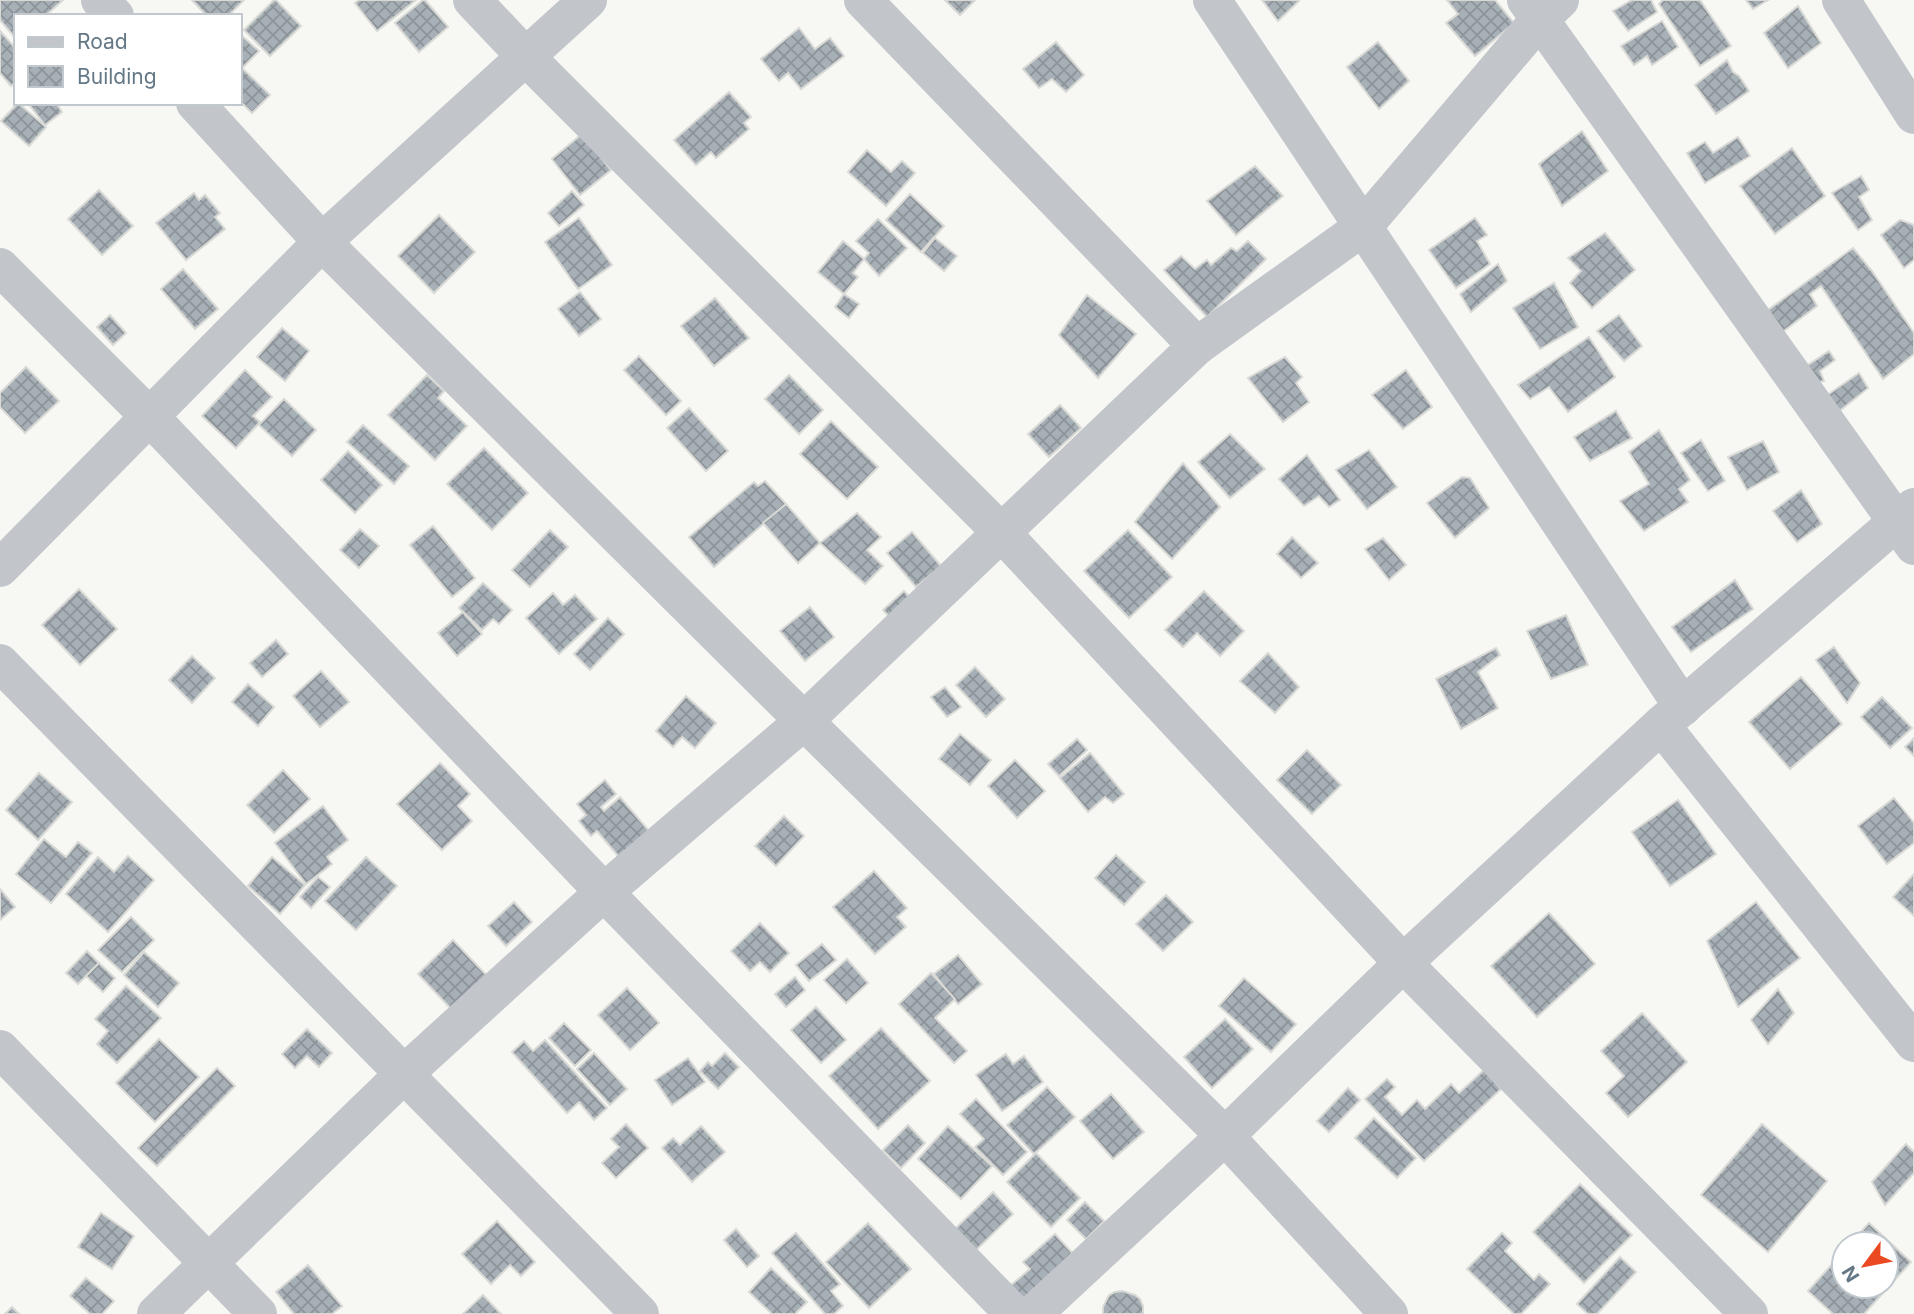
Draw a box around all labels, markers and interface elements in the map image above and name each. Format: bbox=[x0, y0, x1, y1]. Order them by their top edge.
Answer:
legend bbox=[14, 14, 242, 105]
text: Road bbox=[77, 29, 128, 54]
text: Building bbox=[77, 64, 157, 89]
north arrow bbox=[1830, 1230, 1900, 1300]
text: N bbox=[1837, 1262, 1865, 1286]

